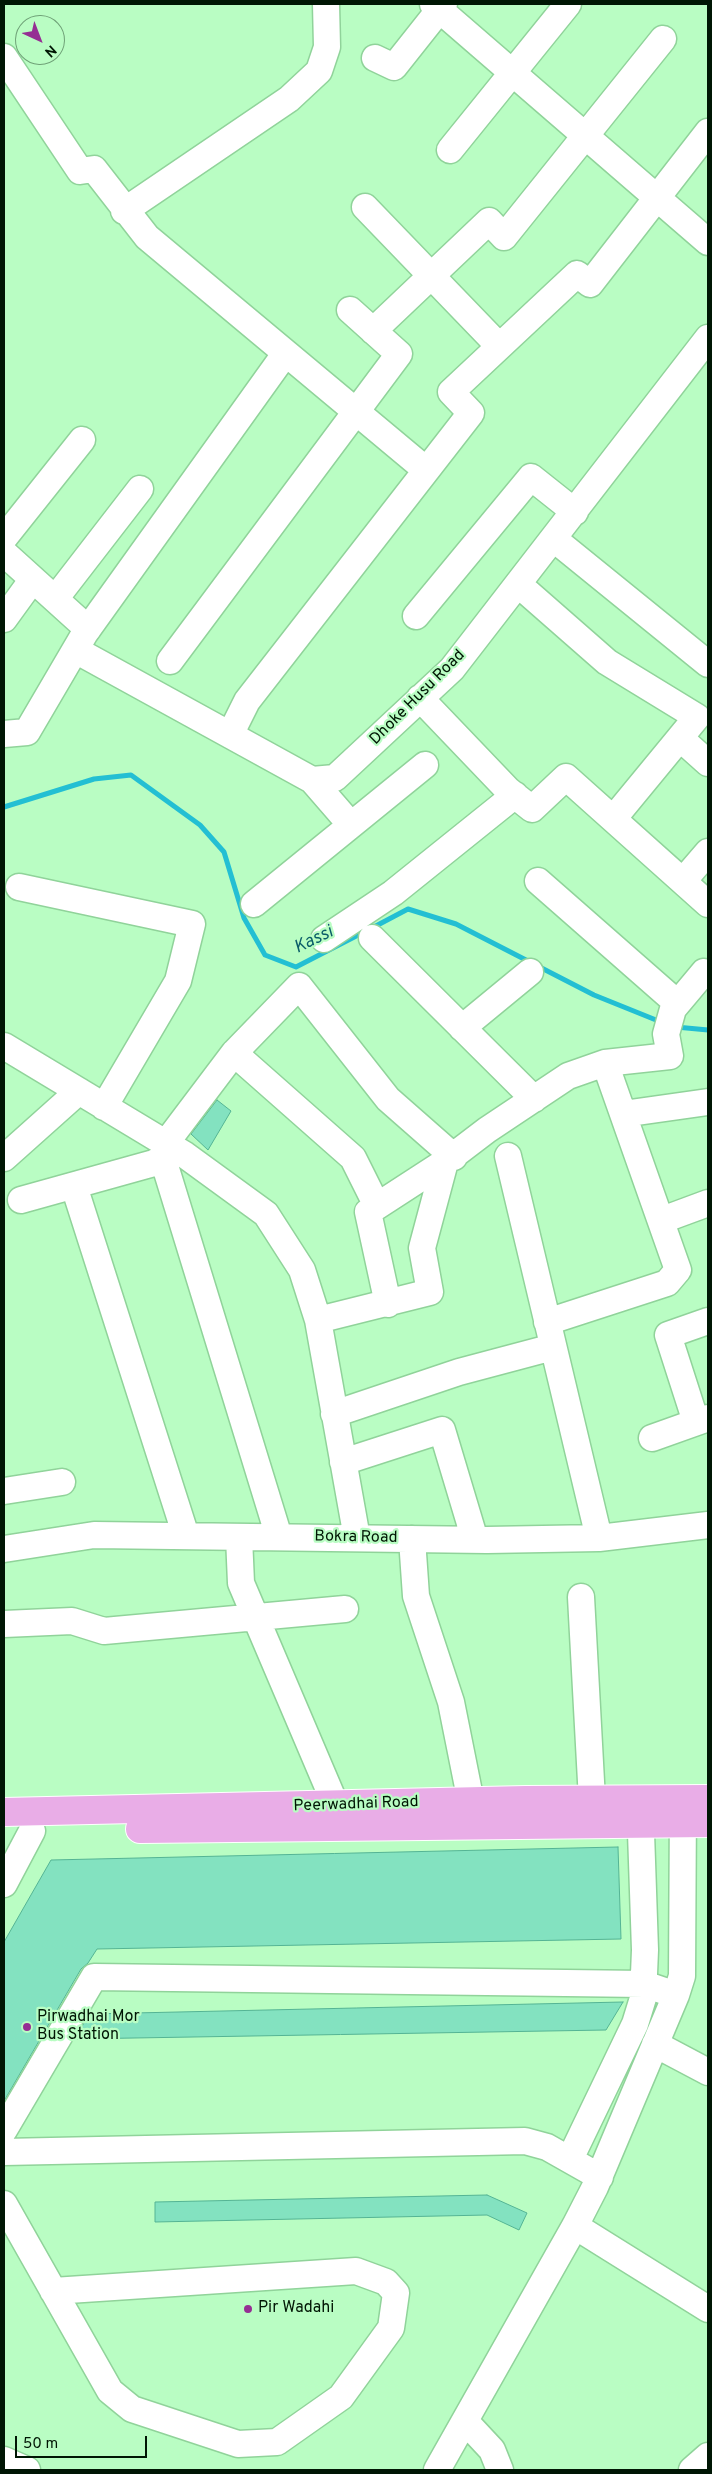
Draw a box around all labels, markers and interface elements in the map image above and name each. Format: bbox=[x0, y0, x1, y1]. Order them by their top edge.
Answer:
north arrow bbox=[15, 15, 65, 65]
text: N bbox=[40, 41, 59, 60]
street label: Dhoke Husu Road bbox=[366, 646, 470, 750]
water label: Kassi bbox=[291, 922, 337, 960]
street label: Bokra Road bbox=[314, 1528, 398, 1548]
street label: Peerwadhai Road bbox=[293, 1793, 419, 1817]
place label: Pirwadhai Mor Bus Station bbox=[37, 2008, 140, 2046]
marker: Pirwadhai Mor Bus Station bbox=[21, 2021, 33, 2033]
place label: Pir Wadahi bbox=[258, 2299, 334, 2319]
marker: Pir Wadahi bbox=[242, 2303, 254, 2315]
scale bar bbox=[18, 2426, 150, 2458]
text: 50 m bbox=[23, 2435, 58, 2454]

